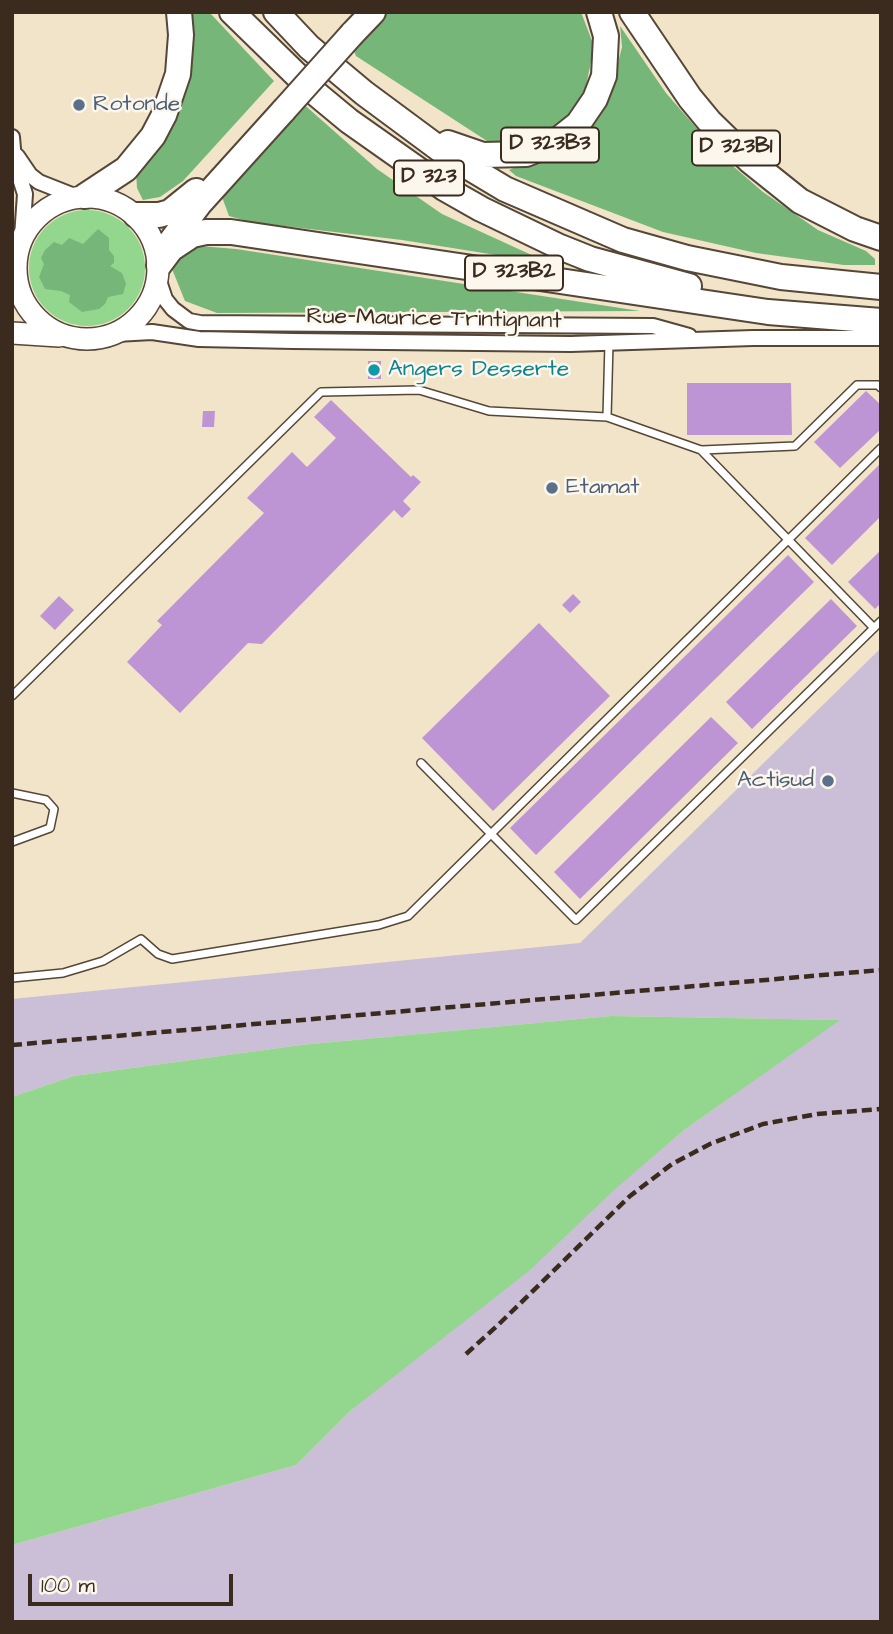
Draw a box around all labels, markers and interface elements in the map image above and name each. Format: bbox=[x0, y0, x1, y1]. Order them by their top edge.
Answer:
place label: Rotonde bbox=[93, 91, 180, 119]
marker: Rotonde bbox=[71, 97, 87, 113]
road number: D 323B3 bbox=[501, 128, 599, 162]
road number: D 323B1 bbox=[692, 130, 780, 166]
road number: D 323 bbox=[394, 160, 464, 196]
road number: D 323B2 bbox=[465, 256, 563, 290]
street label: Rue Maurice Trintignant bbox=[306, 304, 562, 336]
place label: Angers Desserte bbox=[388, 356, 569, 384]
marker: Angers Desserte bbox=[366, 362, 382, 378]
place label: Etamat bbox=[566, 474, 640, 502]
marker: Etamat bbox=[544, 480, 560, 496]
place label: Actisud bbox=[737, 767, 814, 795]
marker: Actisud bbox=[820, 773, 836, 789]
scale bar bbox=[32, 1560, 236, 1604]
text: 100 m bbox=[41, 1571, 95, 1600]

